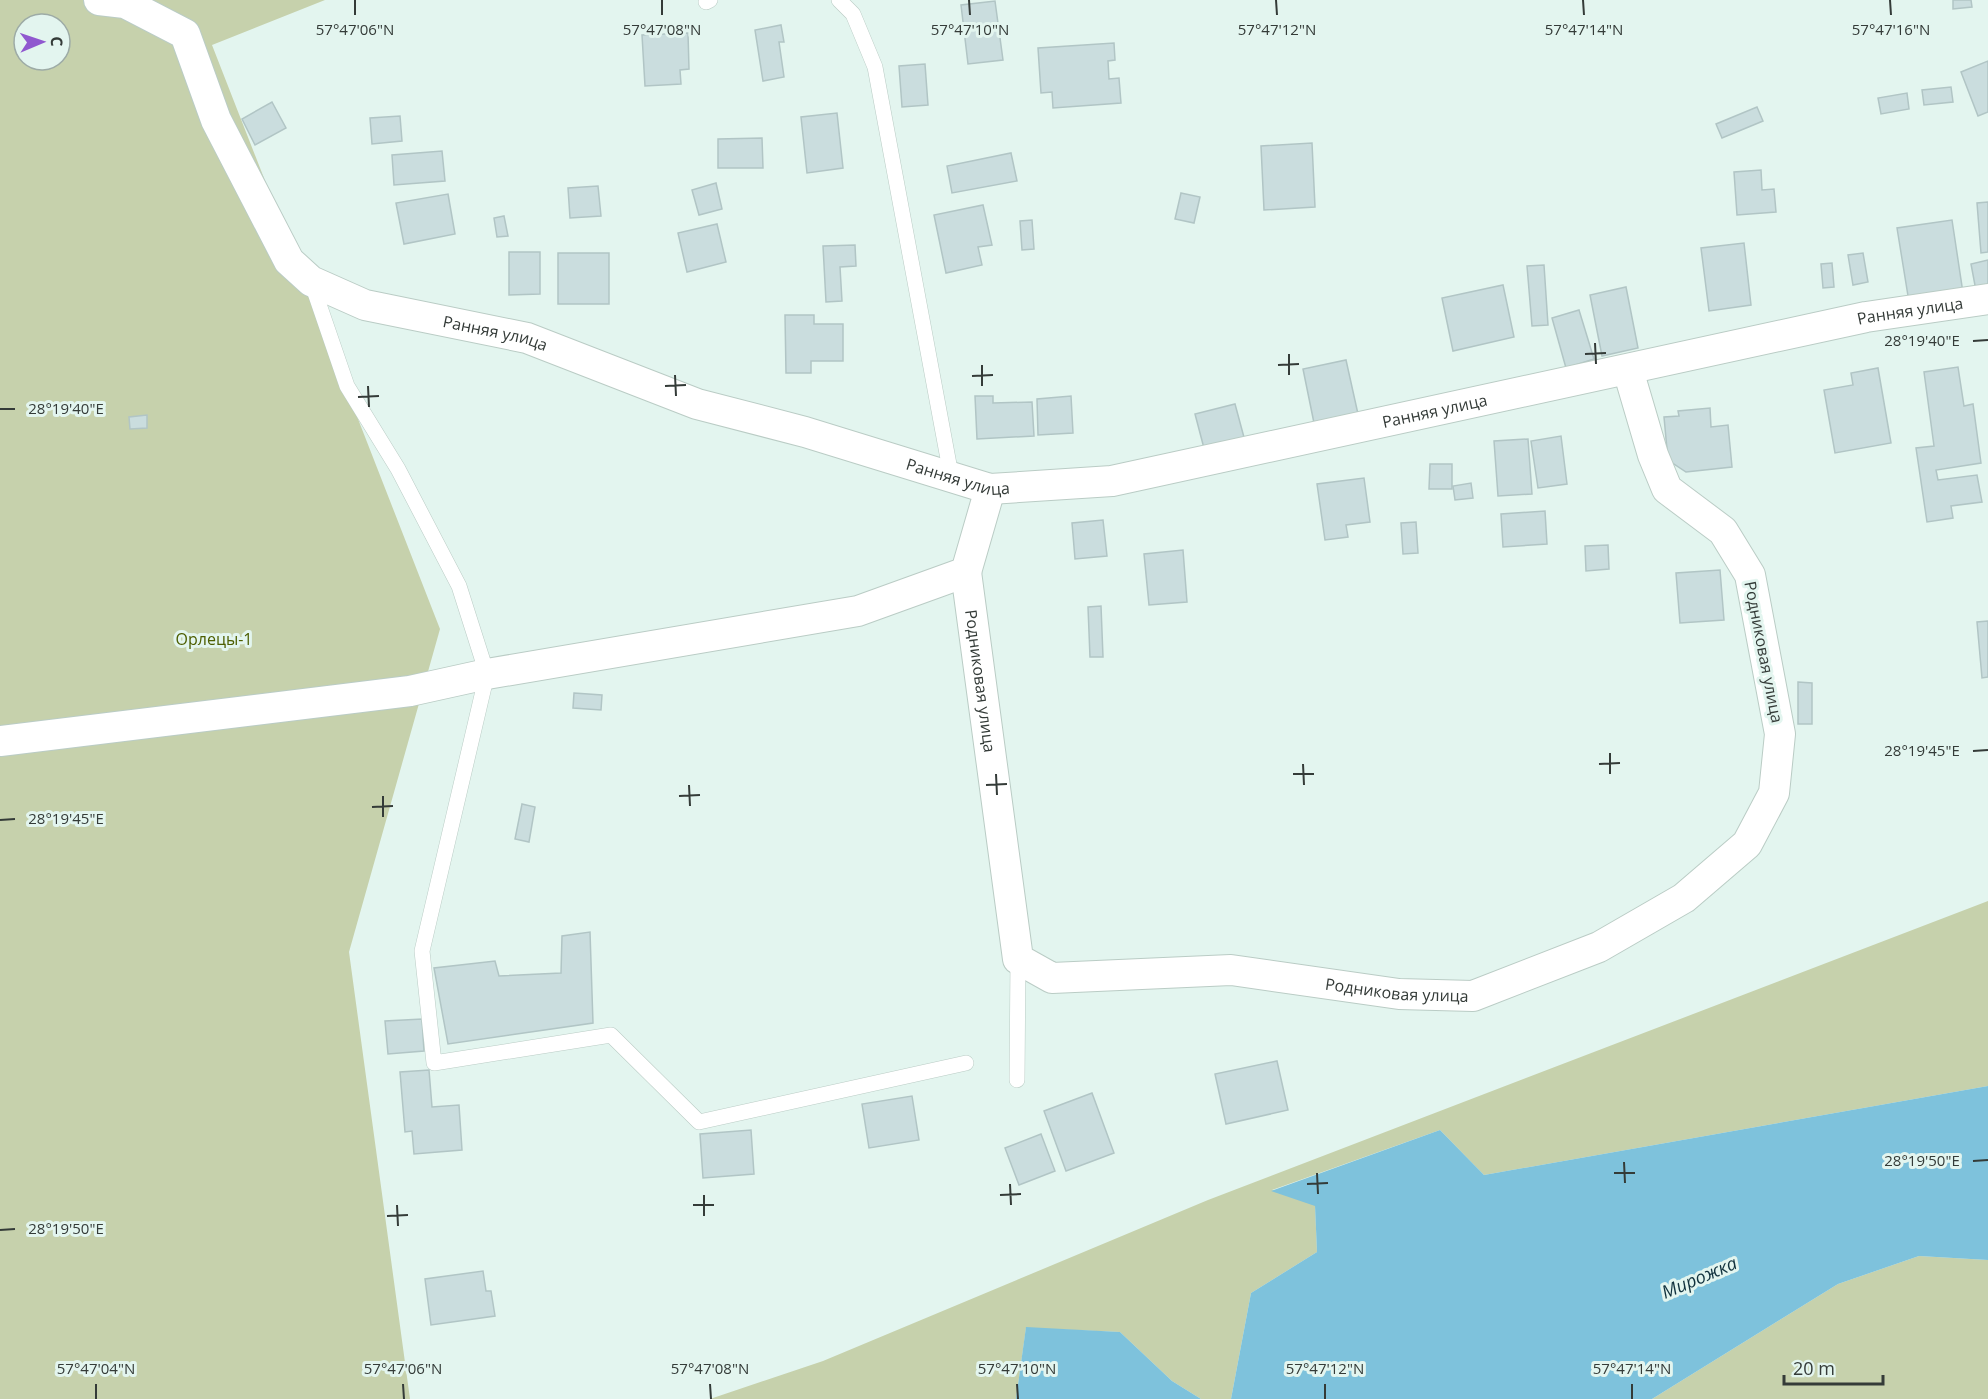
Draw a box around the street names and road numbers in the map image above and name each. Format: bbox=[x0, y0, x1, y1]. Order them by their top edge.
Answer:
street label: Ранняя улица bbox=[1855, 292, 1965, 330]
street label: Ранняя улица bbox=[441, 310, 551, 356]
street label: Ранняя улица bbox=[1380, 389, 1489, 433]
street label: Ранняя улица bbox=[904, 453, 1011, 500]
street label: Родниковая улица bbox=[1739, 579, 1789, 725]
street label: Родниковая улица bbox=[960, 608, 1001, 754]
street label: Родниковая улица bbox=[1324, 973, 1469, 1007]

